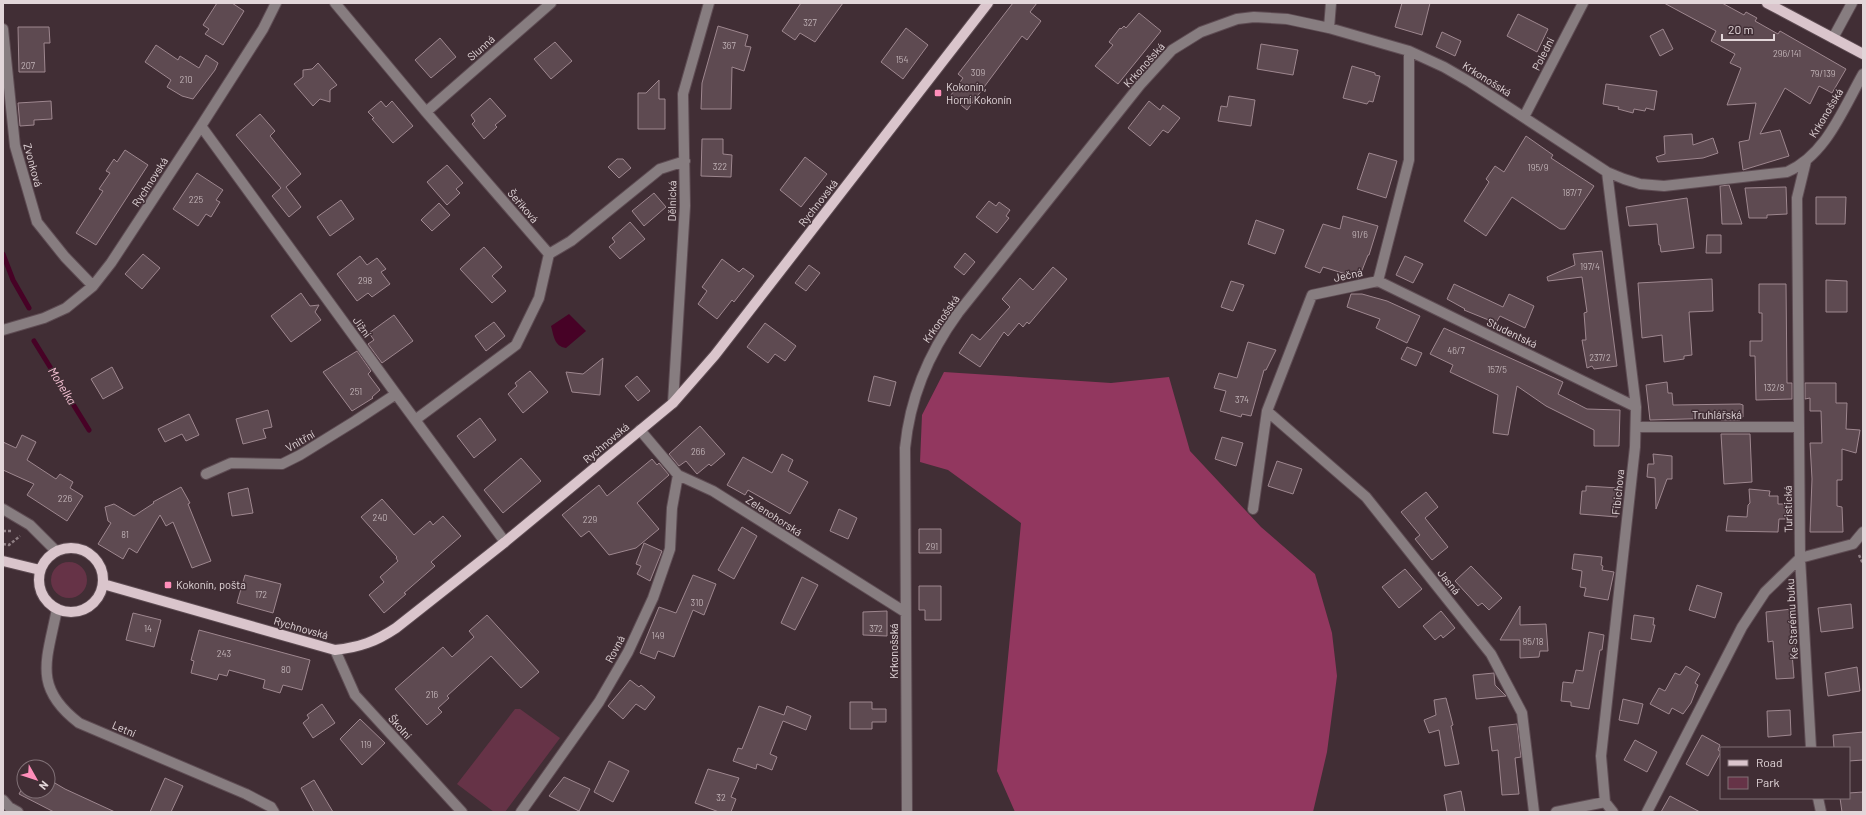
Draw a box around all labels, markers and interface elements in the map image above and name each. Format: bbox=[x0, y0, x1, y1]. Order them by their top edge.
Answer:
scale bar bbox=[1722, 16, 1774, 42]
house number: 327 bbox=[803, 17, 818, 28]
text: 20 m bbox=[1728, 22, 1754, 36]
street label: Slunná bbox=[464, 32, 497, 63]
street label: Polední bbox=[1529, 35, 1557, 72]
house number: 367 bbox=[722, 40, 737, 51]
street label: Krkonošská bbox=[1120, 40, 1167, 90]
house number: 296/141 bbox=[1773, 48, 1801, 59]
house number: 154 bbox=[896, 54, 908, 65]
street label: Krkonošská bbox=[1460, 58, 1514, 99]
house number: 207 bbox=[21, 60, 36, 71]
house number: 309 bbox=[971, 67, 986, 78]
house number: 79/139 bbox=[1810, 68, 1836, 79]
house number: 210 bbox=[180, 74, 192, 85]
place label: Kokonín, Horní Kokonín bbox=[946, 80, 1012, 106]
street label: Krkonošská bbox=[1806, 86, 1845, 140]
marker: Kokonín, Horní Kokonín bbox=[933, 88, 943, 98]
street label: Zvonková bbox=[21, 142, 46, 188]
street label: Rychnovská bbox=[129, 155, 170, 209]
house number: 322 bbox=[713, 161, 727, 172]
house number: 195/9 bbox=[1528, 162, 1549, 173]
street label: Rychnovská bbox=[795, 177, 840, 229]
street label: Dělnická bbox=[665, 181, 678, 221]
street label: Šeříková bbox=[505, 186, 542, 225]
house number: 187/7 bbox=[1562, 187, 1582, 198]
house number: 225 bbox=[189, 194, 204, 205]
house number: 91/6 bbox=[1352, 229, 1368, 240]
house number: 197/4 bbox=[1580, 261, 1600, 272]
street label: Ječná bbox=[1332, 265, 1364, 284]
house number: 298 bbox=[358, 275, 372, 286]
street label: Krkonošská bbox=[919, 292, 962, 345]
street label: Jižní bbox=[351, 314, 375, 340]
street label: Studentská bbox=[1485, 315, 1540, 350]
house number: 46/7 bbox=[1447, 345, 1465, 356]
house number: 237/2 bbox=[1589, 352, 1611, 363]
water label: Mohelka bbox=[46, 364, 80, 407]
house number: 157/5 bbox=[1487, 364, 1507, 375]
house number: 132/8 bbox=[1764, 382, 1785, 393]
house number: 251 bbox=[350, 386, 362, 397]
house number: 374 bbox=[1235, 394, 1249, 405]
street label: Truhlářská bbox=[1692, 408, 1742, 421]
street label: Rychnovská bbox=[580, 420, 631, 466]
street label: Vnitřní bbox=[283, 427, 317, 454]
house number: 266 bbox=[691, 446, 705, 457]
street label: Fibichova bbox=[1609, 468, 1626, 515]
street label: Turistická bbox=[1781, 485, 1794, 533]
house number: 226 bbox=[58, 493, 72, 504]
street label: Zelenohorská bbox=[744, 493, 805, 539]
house number: 240 bbox=[373, 512, 387, 523]
house number: 229 bbox=[583, 514, 597, 525]
house number: 81 bbox=[121, 529, 129, 540]
house number: 291 bbox=[926, 541, 938, 552]
street label: Jasná bbox=[1435, 566, 1464, 597]
place label: Kokonín, pošta bbox=[176, 578, 246, 591]
street label: Ke Starému buku bbox=[1783, 578, 1800, 660]
marker: Kokonín, pošta bbox=[163, 580, 173, 590]
house number: 172 bbox=[255, 589, 267, 600]
house number: 310 bbox=[691, 597, 703, 608]
street label: Rychnovská bbox=[272, 614, 330, 641]
house number: 14 bbox=[144, 623, 152, 634]
house number: 372 bbox=[869, 623, 883, 634]
street label: Krkonošská bbox=[887, 623, 900, 679]
house number: 149 bbox=[652, 630, 665, 641]
street label: Rovná bbox=[602, 633, 627, 665]
house number: 95/18 bbox=[1523, 636, 1544, 647]
house number: 243 bbox=[217, 648, 232, 659]
house number: 80 bbox=[281, 664, 291, 675]
house number: 216 bbox=[426, 689, 439, 700]
street label: Školní bbox=[386, 712, 415, 742]
street label: Letní bbox=[110, 718, 139, 740]
house number: 119 bbox=[360, 739, 372, 750]
legend bbox=[1720, 747, 1850, 799]
text: Road bbox=[1756, 755, 1783, 769]
north arrow bbox=[16, 759, 56, 799]
text: Park bbox=[1756, 775, 1780, 789]
text: N bbox=[37, 779, 52, 793]
house number: 32 bbox=[716, 792, 726, 803]

